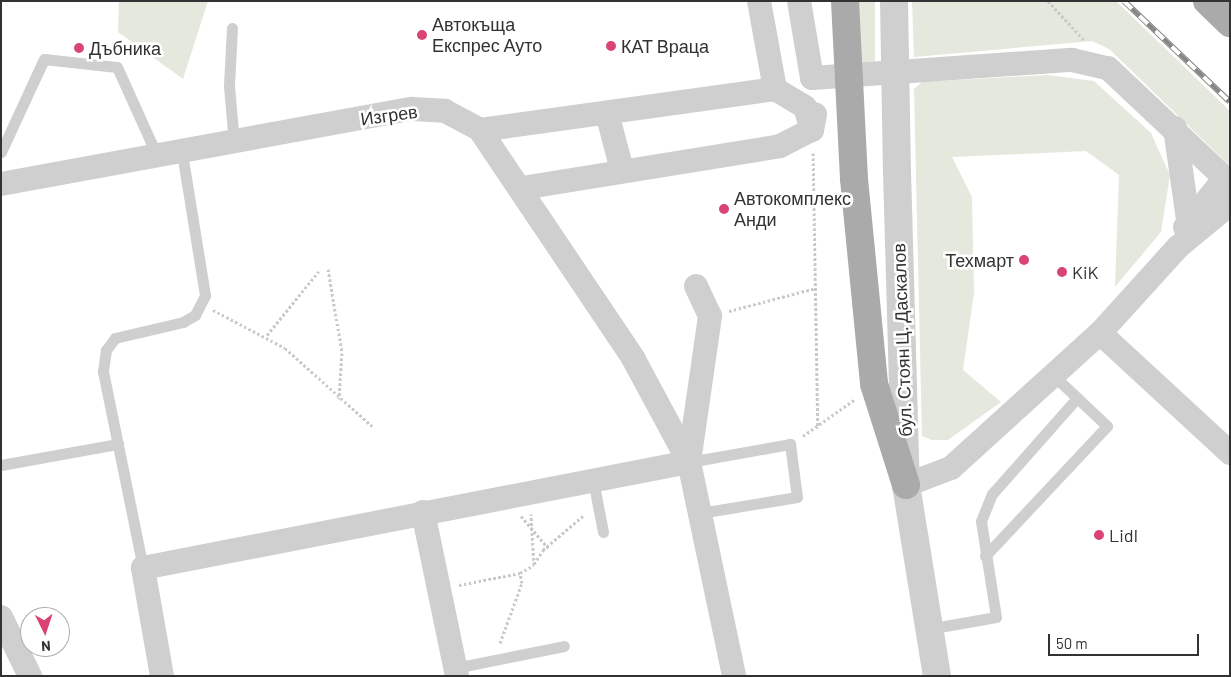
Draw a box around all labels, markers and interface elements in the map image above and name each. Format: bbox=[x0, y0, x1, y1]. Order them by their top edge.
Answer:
place label: Автокъща Експрес Ауто bbox=[432, 14, 542, 56]
marker: Автокъща Експрес Ауто bbox=[416, 29, 428, 41]
place label: КАТ Враца bbox=[621, 35, 709, 57]
place label: Дъбника bbox=[89, 37, 161, 59]
marker: КАТ Враца bbox=[605, 40, 617, 52]
marker: Дъбника bbox=[73, 42, 85, 54]
street label: Изгрев bbox=[359, 100, 419, 130]
place label: Автокомплекс Анди bbox=[734, 188, 851, 230]
marker: Автокомплекс Анди bbox=[718, 203, 730, 215]
street label: бул. Стоян Ц. Даскалов bbox=[888, 243, 916, 437]
place label: Техмарт bbox=[945, 249, 1014, 271]
marker: Техмарт bbox=[1018, 254, 1030, 266]
place label: KiK bbox=[1072, 261, 1099, 283]
marker: KiK bbox=[1056, 266, 1068, 278]
place label: Lidl bbox=[1109, 524, 1138, 546]
marker: Lidl bbox=[1093, 529, 1105, 541]
north arrow bbox=[20, 607, 70, 657]
scale bar bbox=[1051, 624, 1202, 656]
text: 50 m bbox=[1056, 634, 1088, 652]
text: N bbox=[41, 638, 51, 655]

